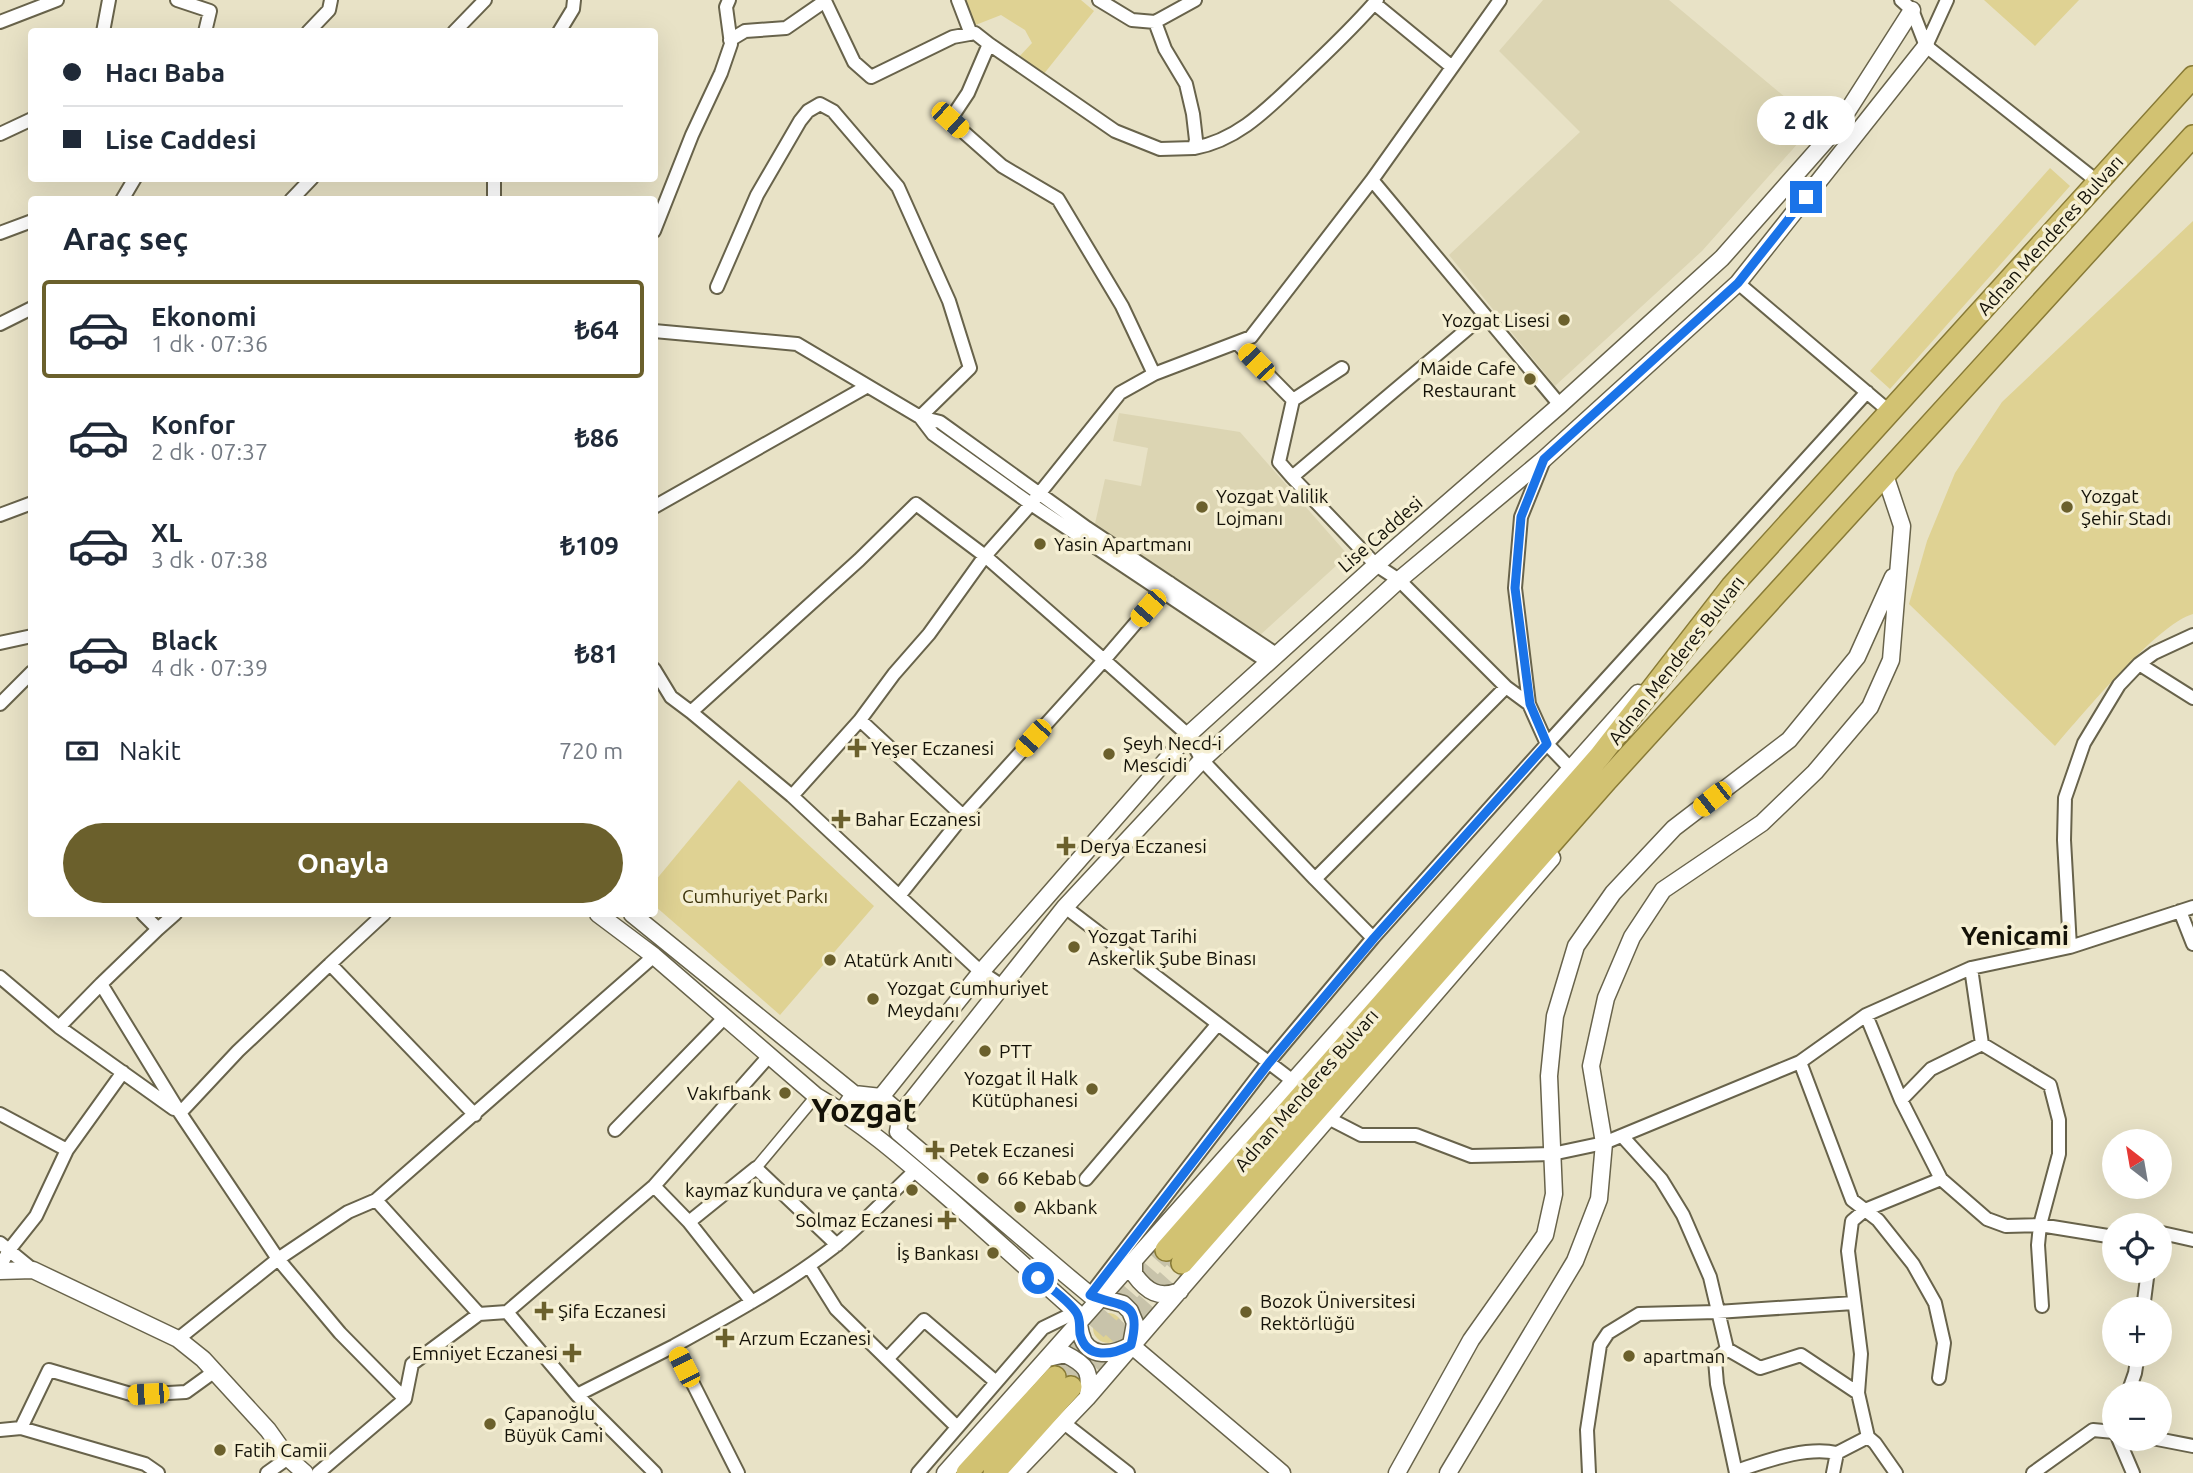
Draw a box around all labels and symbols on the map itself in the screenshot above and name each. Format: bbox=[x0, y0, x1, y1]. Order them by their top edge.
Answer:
callout: 2 dk bbox=[1757, 96, 1855, 144]
car bbox=[928, 98, 973, 142]
street label: Adnan Menderes Bulvarı bbox=[1972, 150, 2128, 320]
route end bbox=[1790, 181, 1822, 213]
place label: Yozgat Lisesi bbox=[1442, 309, 1550, 331]
marker: Yozgat Lisesi bbox=[1556, 312, 1572, 328]
car bbox=[1234, 340, 1279, 384]
place label: Maide Cafe Restaurant bbox=[1420, 357, 1517, 401]
marker: Maide Cafe Restaurant bbox=[1522, 371, 1538, 387]
place label: Yozgat Valilik Lojmanı bbox=[1216, 485, 1329, 529]
place label: Yozgat Şehir Stadı bbox=[2081, 485, 2171, 529]
street label: Lise Caddesi bbox=[1333, 491, 1427, 577]
marker: Yozgat Valilik Lojmanı bbox=[1194, 499, 1210, 515]
marker: Yozgat Şehir Stadı bbox=[2059, 499, 2075, 515]
place label: Yasin Apartmanı bbox=[1054, 533, 1192, 555]
marker: Yasin Apartmanı bbox=[1032, 536, 1048, 552]
street label: Adnan Menderes Bulvarı bbox=[1603, 571, 1749, 749]
car bbox=[1127, 585, 1170, 631]
car bbox=[1012, 715, 1055, 761]
place label: Şeyh Necd-i Mescidi bbox=[1123, 732, 1222, 776]
place label: Yeşer Eczanesi bbox=[871, 737, 994, 759]
marker: Yeşer Eczanesi bbox=[849, 740, 865, 756]
marker: Şeyh Necd-i Mescidi bbox=[1101, 746, 1117, 762]
car bbox=[1689, 778, 1736, 820]
place label: Bahar Eczanesi bbox=[855, 808, 981, 830]
marker: Bahar Eczanesi bbox=[833, 811, 849, 827]
place label: Derya Eczanesi bbox=[1080, 835, 1207, 857]
marker: Derya Eczanesi bbox=[1058, 838, 1074, 854]
park label: Cumhuriyet Parkı bbox=[682, 885, 828, 907]
district label: Yenicami bbox=[1961, 921, 2069, 950]
place label: Yozgat Tarihi Askerlik Şube Binası bbox=[1088, 925, 1256, 969]
marker: Yozgat Tarihi Askerlik Şube Binası bbox=[1066, 939, 1082, 955]
place label: Atatürk Anıtı bbox=[844, 949, 953, 971]
marker: Atatürk Anıtı bbox=[822, 952, 838, 968]
place label: Yozgat Cumhuriyet Meydanı bbox=[887, 977, 1049, 1021]
marker: Yozgat Cumhuriyet Meydanı bbox=[865, 991, 881, 1007]
street label: Adnan Menderes Bulvarı bbox=[1230, 1004, 1382, 1176]
place label: PTT bbox=[999, 1040, 1032, 1062]
marker: PTT bbox=[977, 1043, 993, 1059]
place label: Yozgat İl Halk Kütüphanesi bbox=[964, 1067, 1078, 1111]
marker: Yozgat İl Halk Kütüphanesi bbox=[1084, 1081, 1100, 1097]
place label: Vakıfbank bbox=[687, 1082, 771, 1104]
marker: Vakıfbank bbox=[777, 1085, 793, 1101]
district label: Yozgat bbox=[811, 1091, 917, 1128]
north arrow bbox=[2102, 1129, 2172, 1199]
place label: Petek Eczanesi bbox=[949, 1139, 1074, 1161]
marker: Petek Eczanesi bbox=[927, 1142, 943, 1158]
place label: 66 Kebab bbox=[997, 1167, 1077, 1189]
marker: 66 Kebab bbox=[975, 1170, 991, 1186]
place label: kaymaz kundura ve çanta bbox=[685, 1179, 898, 1201]
marker: kaymaz kundura ve çanta bbox=[904, 1182, 920, 1198]
place label: Akbank bbox=[1034, 1196, 1098, 1218]
marker: Akbank bbox=[1012, 1199, 1028, 1215]
place label: Solmaz Eczanesi bbox=[796, 1209, 933, 1231]
marker: Solmaz Eczanesi bbox=[939, 1212, 955, 1228]
place label: İş Bankası bbox=[897, 1242, 979, 1264]
marker: İş Bankası bbox=[985, 1245, 1001, 1261]
route start bbox=[1022, 1262, 1054, 1294]
place label: Bozok Üniversitesi Rektörlüğü bbox=[1260, 1290, 1416, 1334]
place label: Şifa Eczanesi bbox=[558, 1300, 666, 1322]
marker: Şifa Eczanesi bbox=[536, 1303, 552, 1319]
marker: Bozok Üniversitesi Rektörlüğü bbox=[1238, 1304, 1254, 1320]
place label: Arzum Eczanesi bbox=[739, 1327, 871, 1349]
marker: Arzum Eczanesi bbox=[717, 1330, 733, 1346]
place label: Emniyet Eczanesi bbox=[412, 1342, 558, 1364]
car bbox=[666, 1344, 703, 1390]
marker: Emniyet Eczanesi bbox=[564, 1345, 580, 1361]
place label: apartman bbox=[1643, 1345, 1725, 1367]
marker: apartman bbox=[1621, 1348, 1637, 1364]
car bbox=[127, 1382, 170, 1406]
place label: Çapanoğlu Büyük Cami bbox=[504, 1402, 603, 1446]
marker: Çapanoğlu Büyük Cami bbox=[482, 1416, 498, 1432]
place label: Fatih Camii bbox=[234, 1439, 327, 1461]
marker: Fatih Camii bbox=[212, 1442, 228, 1458]

